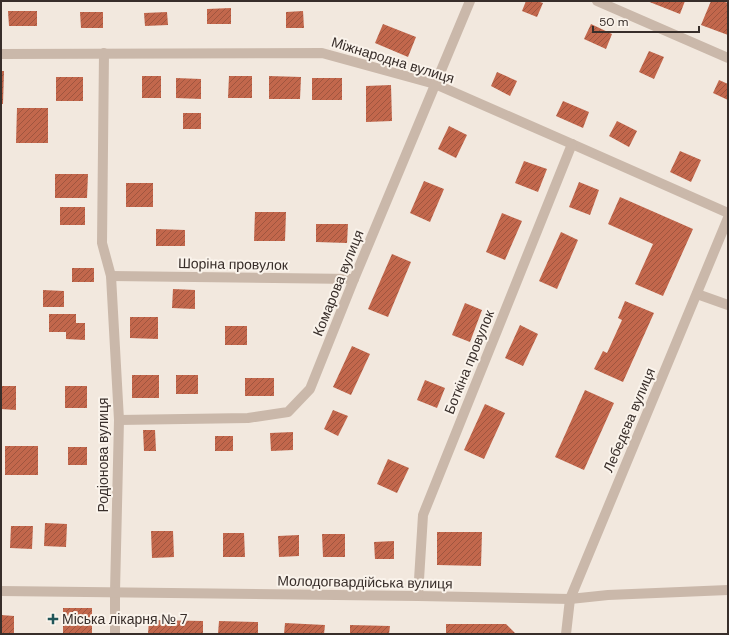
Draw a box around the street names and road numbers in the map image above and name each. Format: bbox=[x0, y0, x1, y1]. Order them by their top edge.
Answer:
street label: Міжнародна вулиця bbox=[329, 33, 457, 87]
street label: Комарова вулиця bbox=[308, 227, 368, 339]
street label: Шоріна провулок bbox=[178, 254, 289, 274]
street label: Боткіна провулок bbox=[440, 306, 498, 417]
street label: Лебедєва вулиця bbox=[599, 365, 659, 475]
street label: Родіонова вулиця bbox=[94, 398, 112, 513]
street label: Молодогвардійська вулиця bbox=[277, 571, 453, 593]

